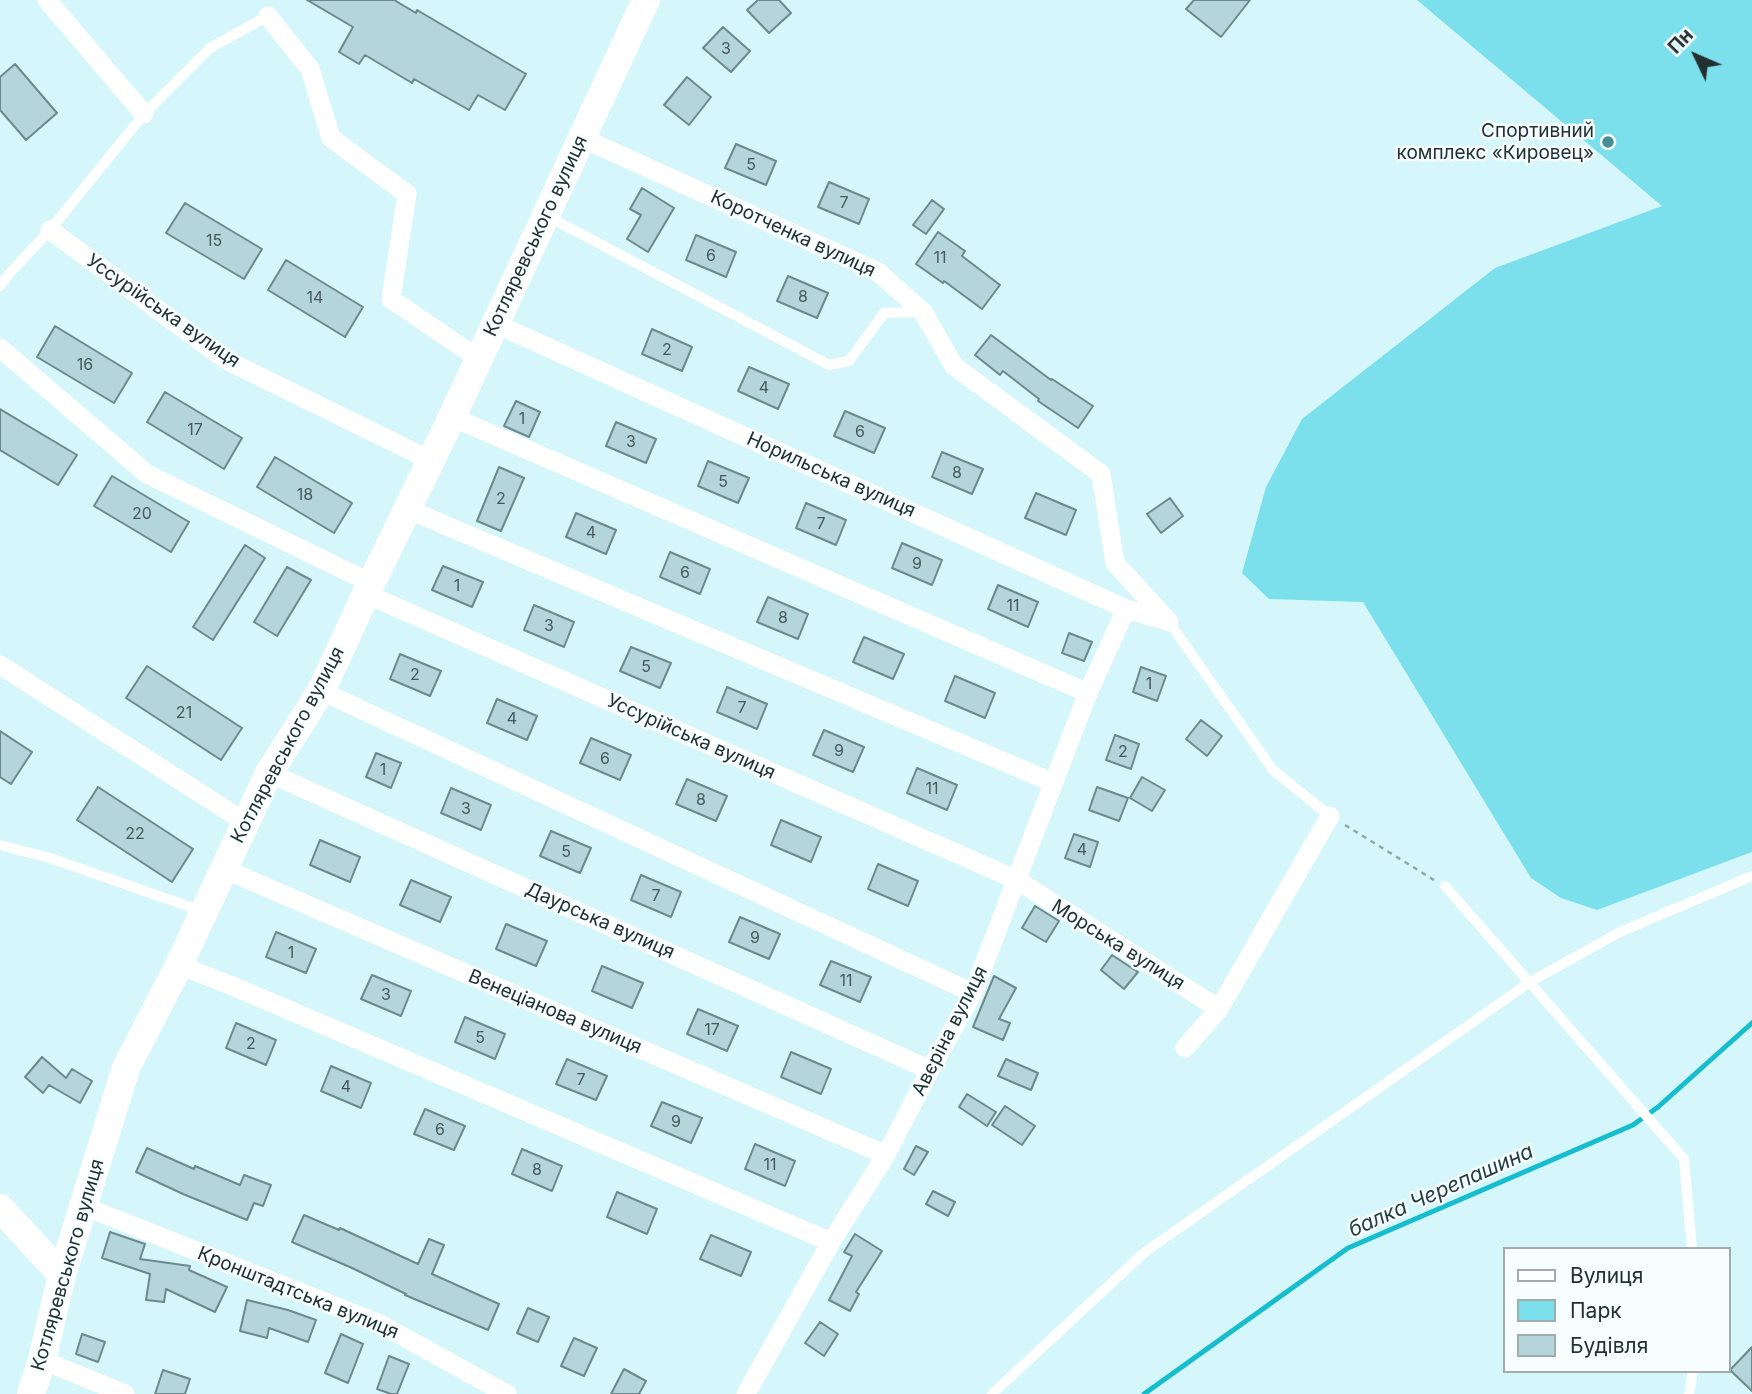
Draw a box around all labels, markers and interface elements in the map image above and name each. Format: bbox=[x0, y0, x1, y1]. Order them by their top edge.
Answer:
north arrow bbox=[1661, 21, 1731, 91]
text: Пн bbox=[1663, 24, 1698, 58]
house number: 3 bbox=[721, 39, 731, 59]
place label: Cпортивний комплекс «Кировец» bbox=[1397, 120, 1594, 164]
street label: Котляревського вулиця bbox=[479, 132, 593, 340]
marker: Cпортивний комплекс «Кировец» bbox=[1600, 134, 1616, 150]
house number: 5 bbox=[746, 155, 756, 175]
street label: Коротченка вулиця bbox=[707, 186, 879, 282]
house number: 7 bbox=[839, 193, 849, 213]
house number: 15 bbox=[206, 231, 222, 251]
house number: 6 bbox=[706, 246, 716, 266]
house number: 11 bbox=[933, 248, 947, 268]
street label: Уссурійська вулиця bbox=[82, 249, 244, 373]
house number: 8 bbox=[798, 287, 808, 307]
house number: 14 bbox=[307, 288, 323, 308]
house number: 2 bbox=[662, 340, 672, 360]
house number: 16 bbox=[77, 355, 93, 375]
house number: 4 bbox=[759, 378, 769, 398]
house number: 1 bbox=[519, 409, 525, 429]
house number: 17 bbox=[187, 420, 203, 440]
house number: 6 bbox=[855, 422, 865, 442]
street label: Норильська вулиця bbox=[743, 428, 919, 522]
house number: 3 bbox=[626, 432, 636, 452]
house number: 8 bbox=[952, 463, 962, 483]
house number: 5 bbox=[718, 472, 728, 492]
house number: 18 bbox=[297, 485, 313, 505]
house number: 2 bbox=[496, 489, 506, 509]
house number: 20 bbox=[132, 504, 152, 524]
house number: 7 bbox=[816, 514, 826, 534]
house number: 4 bbox=[586, 523, 596, 543]
house number: 9 bbox=[912, 554, 922, 574]
house number: 6 bbox=[680, 563, 690, 583]
house number: 1 bbox=[454, 576, 460, 596]
house number: 11 bbox=[1006, 596, 1020, 616]
house number: 8 bbox=[778, 608, 788, 628]
house number: 3 bbox=[544, 616, 554, 636]
street label: Котляревського вулиця bbox=[226, 643, 350, 847]
house number: 5 bbox=[641, 657, 651, 677]
house number: 2 bbox=[410, 665, 420, 685]
house number: 1 bbox=[1146, 674, 1152, 694]
street label: Уссурійська вулиця bbox=[603, 690, 779, 784]
house number: 7 bbox=[737, 698, 747, 718]
house number: 21 bbox=[176, 703, 192, 723]
house number: 4 bbox=[507, 709, 517, 729]
house number: 9 bbox=[834, 741, 844, 761]
house number: 2 bbox=[1118, 742, 1128, 762]
house number: 6 bbox=[600, 749, 610, 769]
house number: 1 bbox=[380, 760, 386, 780]
house number: 11 bbox=[925, 779, 939, 799]
house number: 8 bbox=[696, 790, 706, 810]
house number: 3 bbox=[461, 799, 471, 819]
house number: 22 bbox=[125, 824, 145, 844]
house number: 4 bbox=[1077, 840, 1087, 860]
house number: 5 bbox=[561, 842, 571, 862]
street label: Даурська вулиця bbox=[522, 878, 678, 964]
house number: 7 bbox=[651, 886, 661, 906]
street label: Морська вулиця bbox=[1047, 895, 1189, 995]
house number: 9 bbox=[750, 928, 760, 948]
house number: 1 bbox=[288, 943, 294, 963]
street label: Авєріна вулиця bbox=[907, 962, 993, 1100]
street label: Венеціанова вулиця bbox=[465, 965, 645, 1059]
house number: 11 bbox=[839, 971, 853, 991]
house number: 3 bbox=[381, 985, 391, 1005]
house number: 17 bbox=[704, 1020, 720, 1040]
house number: 5 bbox=[475, 1028, 485, 1048]
house number: 2 bbox=[246, 1034, 256, 1054]
house number: 7 bbox=[576, 1070, 586, 1090]
house number: 4 bbox=[341, 1077, 351, 1097]
house number: 9 bbox=[671, 1112, 681, 1132]
house number: 6 bbox=[435, 1120, 445, 1140]
water label: балка Черепашина bbox=[1345, 1139, 1537, 1243]
house number: 11 bbox=[763, 1155, 777, 1175]
street label: Котляревського вулиця bbox=[27, 1157, 109, 1373]
house number: 8 bbox=[532, 1160, 542, 1180]
street label: Кронштадтська вулиця bbox=[194, 1242, 402, 1344]
legend bbox=[1504, 1247, 1731, 1373]
text: Вулиця bbox=[1570, 1263, 1643, 1288]
text: Парк bbox=[1570, 1298, 1622, 1323]
text: Будівля bbox=[1570, 1333, 1648, 1358]

